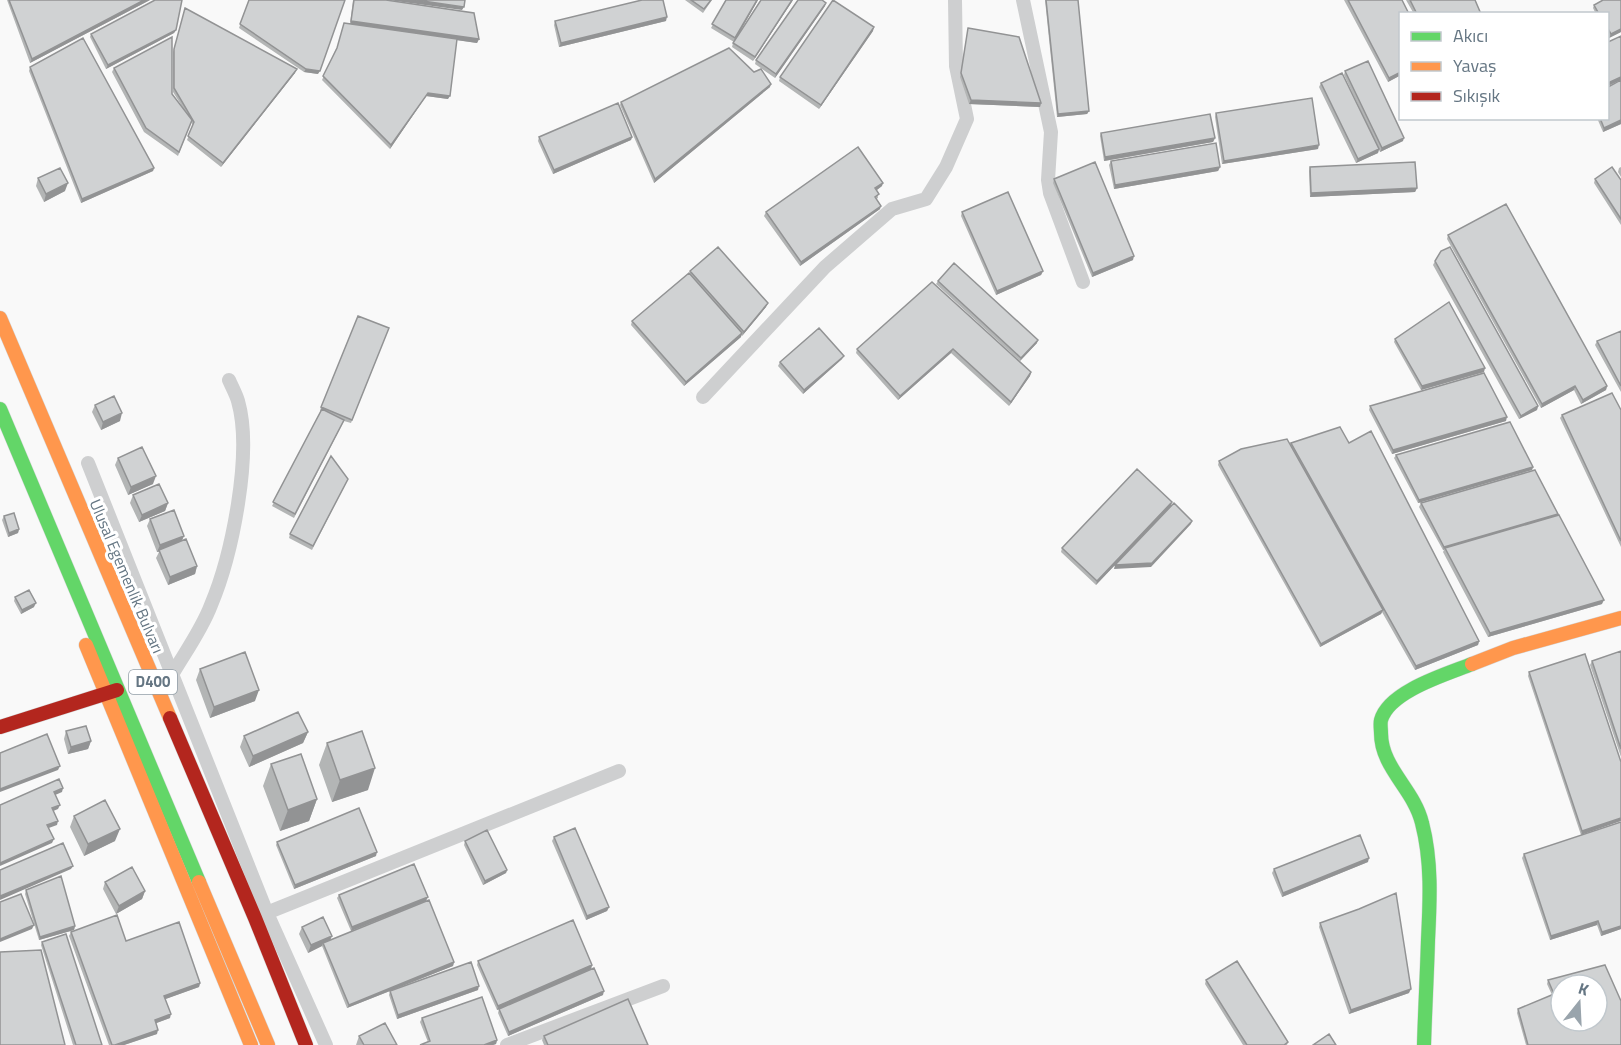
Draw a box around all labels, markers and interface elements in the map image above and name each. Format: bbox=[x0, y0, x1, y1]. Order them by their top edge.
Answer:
legend bbox=[1399, 12, 1609, 120]
text: Akıcı bbox=[1453, 22, 1488, 49]
text: Yavaş bbox=[1453, 52, 1496, 79]
text: Sıkışık bbox=[1453, 82, 1501, 109]
street label: Ulusal Egemenlik Bulvarı bbox=[84, 495, 170, 657]
road number: D400 bbox=[129, 670, 177, 694]
north arrow bbox=[1549, 973, 1609, 1033]
text: K bbox=[1575, 976, 1592, 1002]

